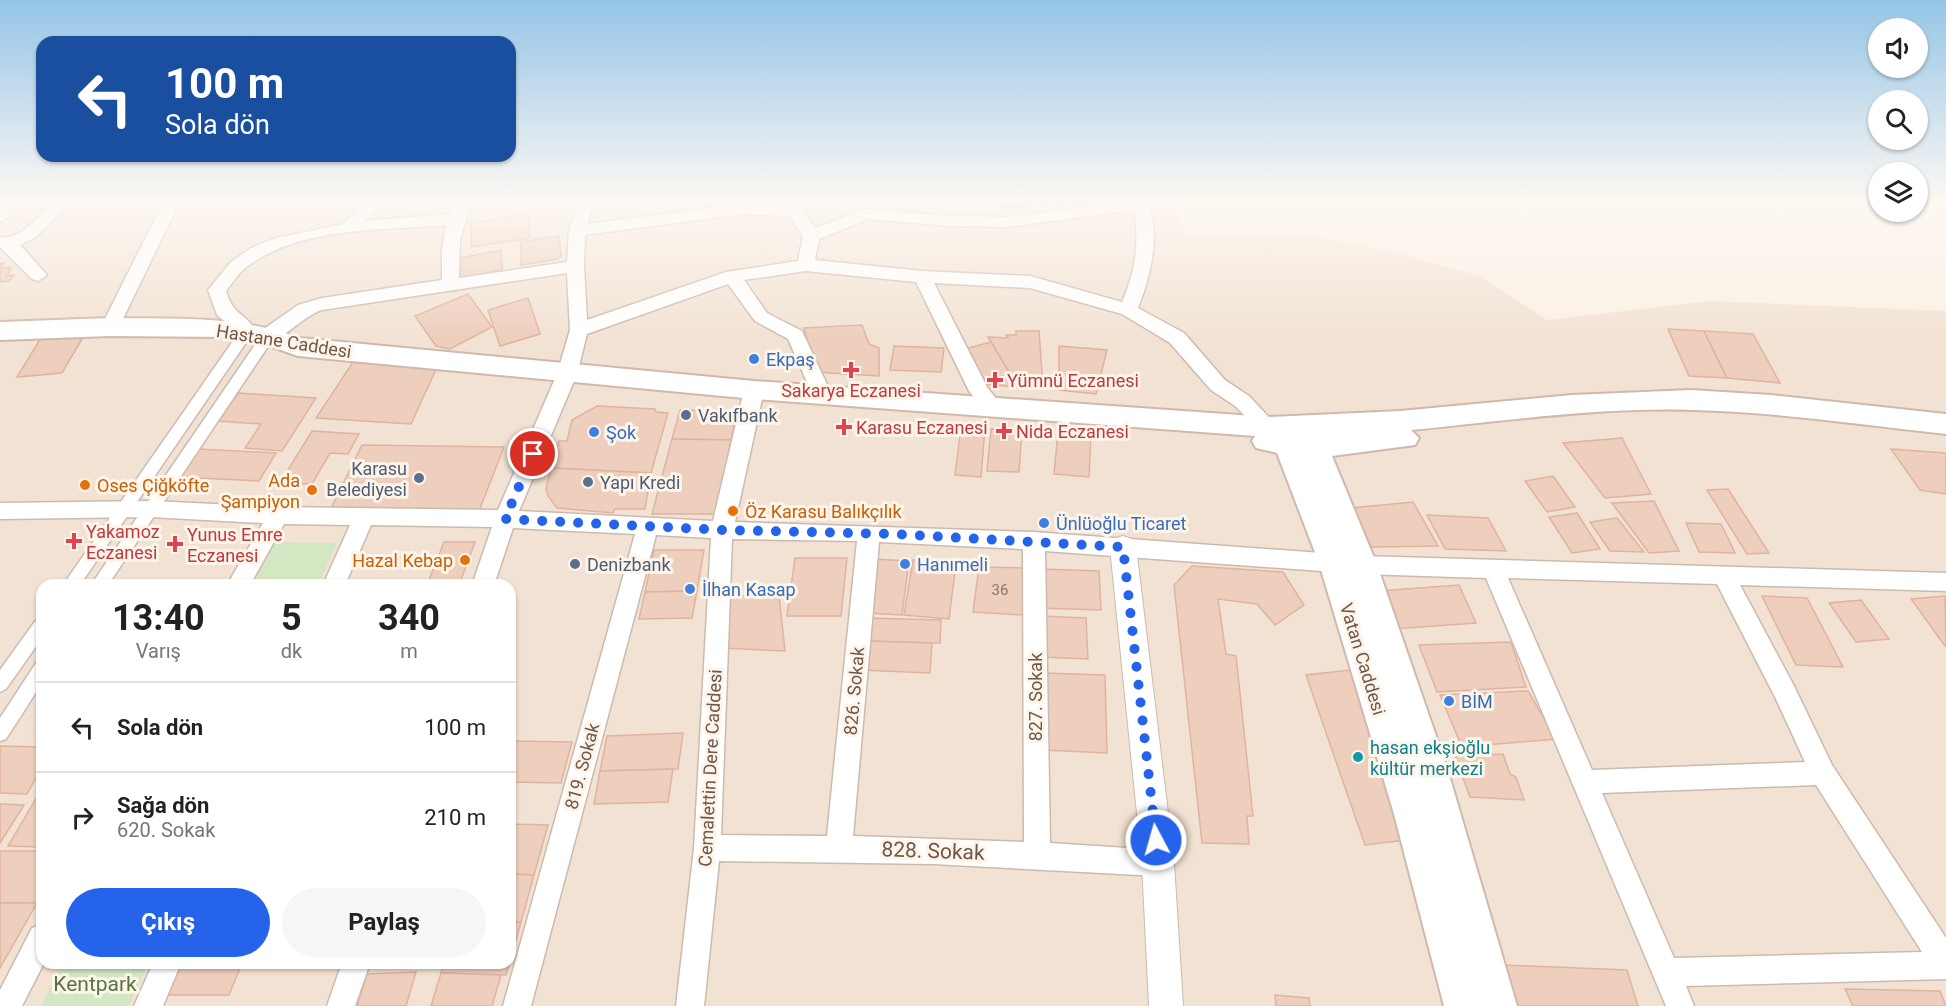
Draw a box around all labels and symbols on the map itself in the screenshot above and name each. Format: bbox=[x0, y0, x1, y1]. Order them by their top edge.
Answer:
street label: Hastane Caddesi bbox=[215, 320, 353, 362]
place label: Ekpaş bbox=[766, 349, 815, 370]
marker: Ekpaş bbox=[747, 352, 761, 366]
marker: Sakarya Eczanesi bbox=[844, 363, 858, 377]
place label: Yümnü Eczanesi bbox=[1007, 370, 1139, 391]
marker: Yümnü Eczanesi bbox=[988, 373, 1002, 387]
place label: Sakarya Eczanesi bbox=[781, 380, 921, 401]
place label: Vakıfbank bbox=[698, 405, 779, 426]
marker: Vakıfbank bbox=[679, 408, 693, 422]
place label: Karasu Eczanesi bbox=[856, 417, 988, 438]
marker: Karasu Eczanesi bbox=[837, 420, 851, 434]
place label: Nida Eczanesi bbox=[1016, 421, 1129, 442]
place label: Şok bbox=[606, 422, 637, 443]
marker: Nida Eczanesi bbox=[997, 424, 1011, 438]
marker: Şok bbox=[587, 425, 601, 439]
pin bbox=[507, 428, 558, 479]
place label: Karasu Belediyesi bbox=[326, 458, 407, 500]
place label: Ada Şampiyon bbox=[221, 470, 300, 512]
marker: Karasu Belediyesi bbox=[412, 471, 426, 485]
place label: Yapı Kredi bbox=[600, 472, 680, 493]
place label: Oses Çiğköfte bbox=[97, 475, 209, 496]
marker: Yapı Kredi bbox=[581, 475, 595, 489]
marker: Oses Çiğköfte bbox=[78, 478, 92, 492]
marker: Ada Şampiyon bbox=[305, 483, 319, 497]
place label: Öz Karasu Balıkçılık bbox=[745, 501, 903, 522]
marker: Öz Karasu Balıkçılık bbox=[726, 504, 740, 518]
place label: Ünlüoğlu Ticaret bbox=[1056, 513, 1187, 534]
marker: Ünlüoğlu Ticaret bbox=[1037, 516, 1051, 530]
place label: Yakamoz Eczanesi bbox=[86, 521, 160, 563]
place label: Yunus Emre Eczanesi bbox=[187, 524, 283, 566]
marker: Yakamoz Eczanesi bbox=[67, 534, 81, 548]
marker: Yunus Emre Eczanesi bbox=[168, 537, 182, 551]
place label: Hazal Kebap bbox=[352, 550, 453, 571]
marker: Hazal Kebap bbox=[458, 553, 472, 567]
place label: Denizbank bbox=[587, 554, 671, 575]
place label: Hanımeli bbox=[917, 554, 988, 575]
marker: Denizbank bbox=[568, 557, 582, 571]
marker: Hanımeli bbox=[898, 557, 912, 571]
place label: İlhan Kasap bbox=[702, 579, 796, 600]
house number: 36 bbox=[992, 581, 1008, 599]
marker: İlhan Kasap bbox=[683, 582, 697, 596]
street label: Vatan Caddesi bbox=[1336, 600, 1390, 718]
street label: 826. Sokak bbox=[840, 645, 868, 736]
street label: 827. Sokak bbox=[1025, 652, 1046, 741]
street label: Cemalettin Dere Caddesi bbox=[694, 669, 726, 867]
place label: BİM bbox=[1461, 691, 1493, 712]
marker: BİM bbox=[1442, 694, 1456, 708]
street label: 819. Sokak bbox=[560, 720, 604, 811]
place label: hasan ekşioğlu kültür merkezi bbox=[1370, 737, 1490, 779]
marker: hasan ekşioğlu kültür merkezi bbox=[1351, 750, 1365, 764]
position arrow bbox=[1124, 808, 1188, 872]
street label: 828. Sokak bbox=[881, 837, 985, 865]
park label: Kentpark bbox=[53, 972, 137, 996]

